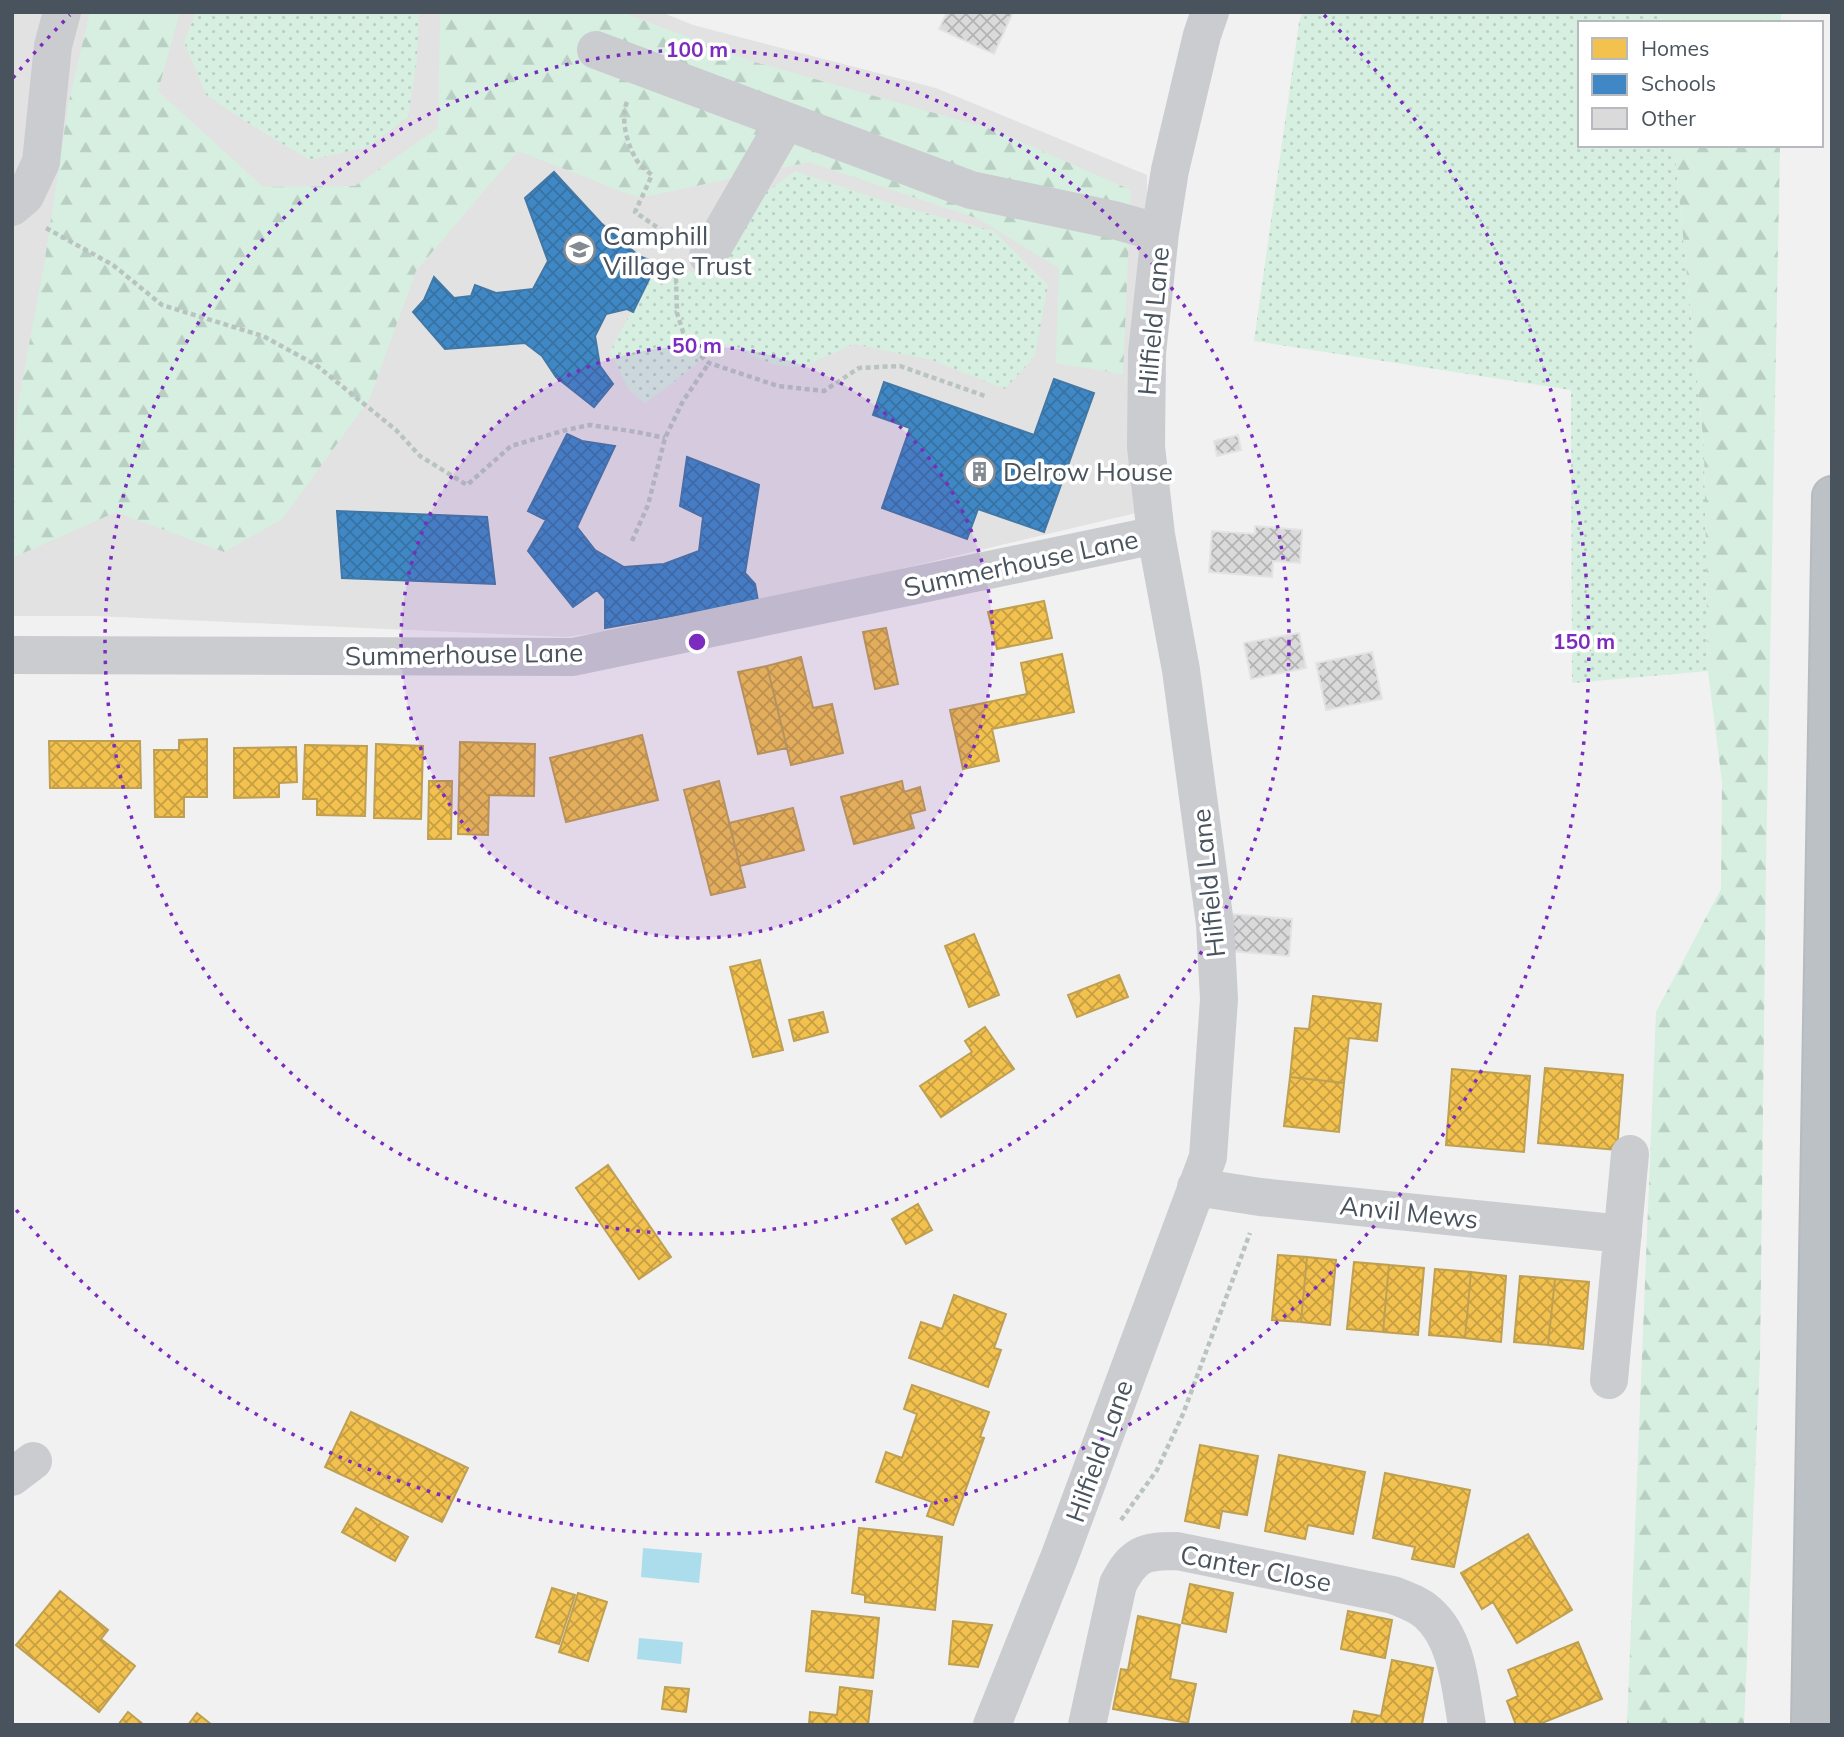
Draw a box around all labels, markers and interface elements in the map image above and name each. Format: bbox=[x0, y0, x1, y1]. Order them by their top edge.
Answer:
legend bbox=[1578, 21, 1823, 147]
text: Homes bbox=[1641, 35, 1709, 61]
text: 100 m bbox=[666, 36, 728, 62]
text: Schools bbox=[1641, 70, 1716, 96]
text: Other bbox=[1641, 105, 1696, 131]
place label: Camphill Village Trust bbox=[603, 219, 752, 282]
school or university icon: Camphill Village Trust bbox=[563, 233, 597, 267]
street label: Hilfield Lane bbox=[1130, 245, 1176, 397]
text: 50 m bbox=[672, 332, 722, 358]
building icon: Delrow House bbox=[963, 454, 997, 488]
place label: Delrow House bbox=[1003, 455, 1173, 488]
street label: Summerhouse Lane bbox=[901, 522, 1141, 604]
text: 150 m bbox=[1553, 628, 1615, 654]
centre of rings bbox=[685, 630, 709, 654]
street label: Summerhouse Lane bbox=[344, 635, 584, 673]
street label: Hilfield Lane bbox=[1184, 807, 1232, 959]
street label: Anvil Mews bbox=[1338, 1188, 1480, 1236]
street label: Hilfield Lane bbox=[1058, 1375, 1140, 1527]
street label: Canter Close bbox=[1178, 1537, 1334, 1599]

